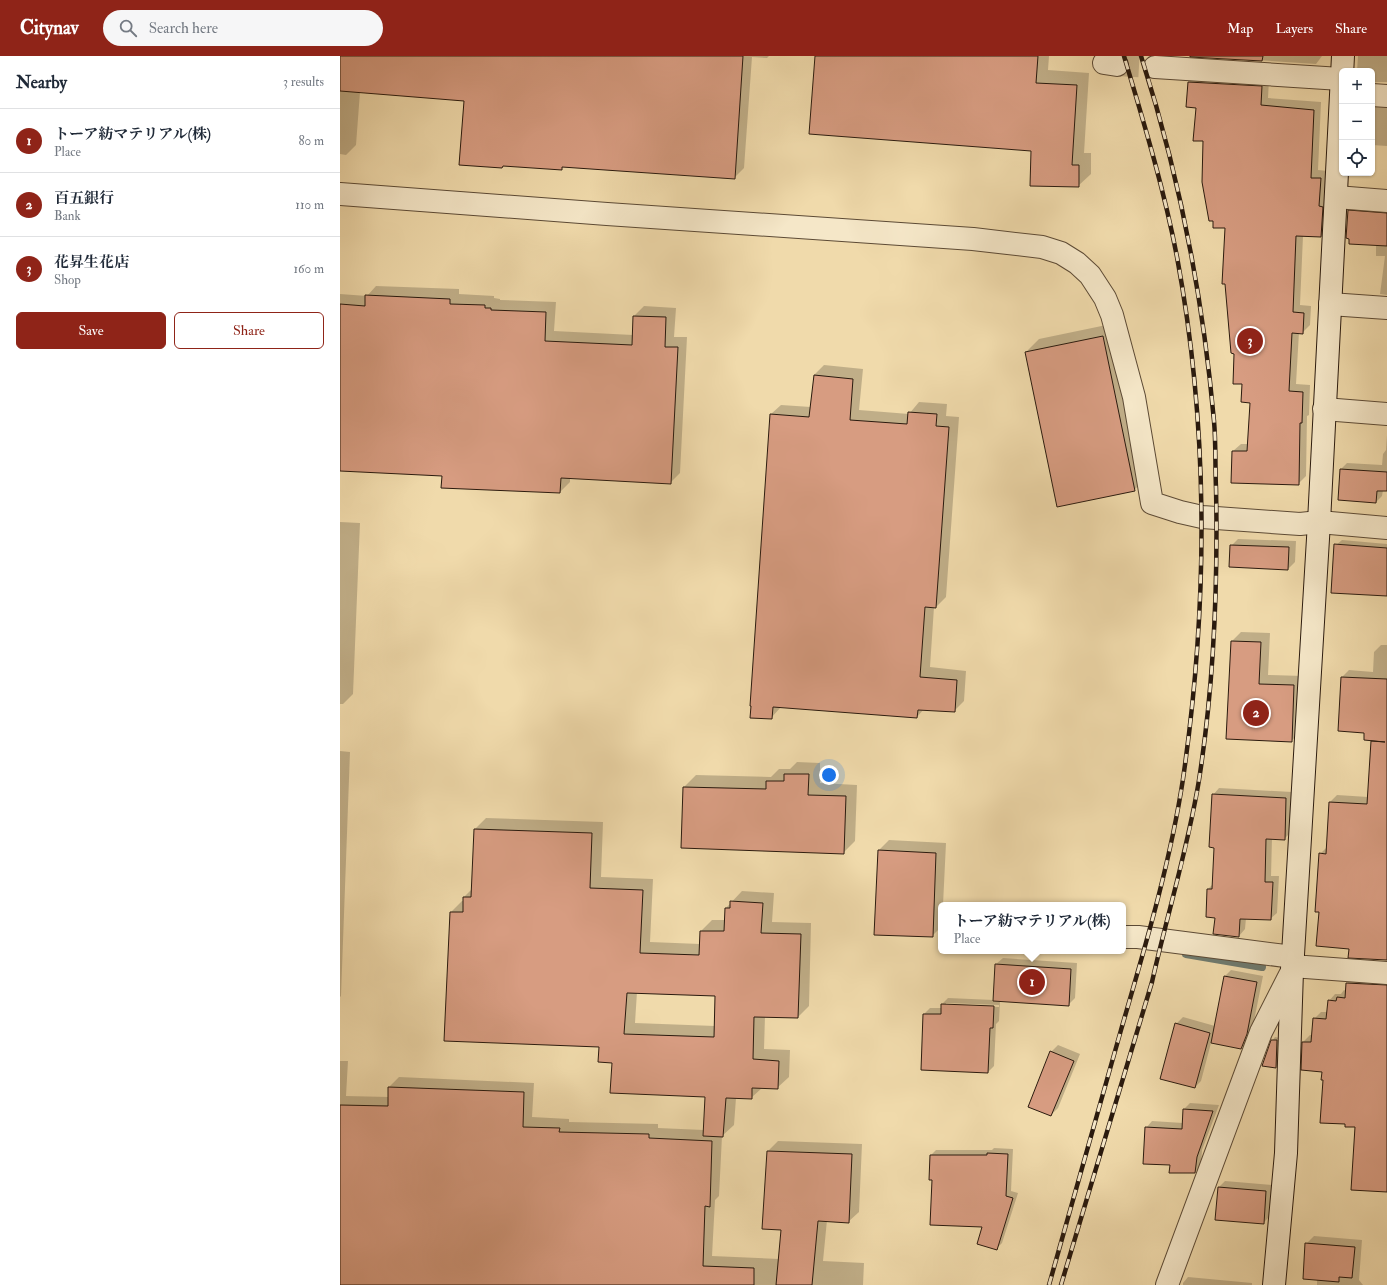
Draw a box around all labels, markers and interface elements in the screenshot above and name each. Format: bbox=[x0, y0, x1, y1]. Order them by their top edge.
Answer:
search box bbox=[103, 10, 383, 46]
text: Citynav bbox=[20, 16, 79, 40]
icon: search bbox=[117, 17, 139, 39]
text: Search here bbox=[149, 19, 218, 38]
text: Map bbox=[1227, 20, 1253, 37]
text: Layers bbox=[1275, 20, 1313, 37]
text: Share bbox=[1335, 20, 1367, 37]
map controls bbox=[1339, 68, 1375, 176]
button: + bbox=[1339, 68, 1375, 104]
text: Nearby bbox=[16, 72, 67, 93]
text: 3 results bbox=[283, 74, 324, 90]
button: − bbox=[1339, 104, 1375, 140]
text: トーア紡マテリアル(株) bbox=[54, 125, 211, 144]
text: 1 bbox=[27, 133, 31, 149]
text: 80 m bbox=[298, 133, 324, 149]
button: locate bbox=[1339, 140, 1375, 176]
text: Place bbox=[54, 144, 81, 160]
text: 百五銀行 bbox=[54, 189, 114, 208]
text: 2 bbox=[26, 197, 32, 213]
text: 110 m bbox=[295, 197, 324, 213]
text: Bank bbox=[54, 208, 81, 224]
text: 花昇生花店 bbox=[54, 253, 129, 272]
text: 3 bbox=[27, 261, 32, 277]
text: 160 m bbox=[293, 261, 324, 277]
text: Shop bbox=[54, 272, 81, 288]
button: Save bbox=[16, 312, 166, 349]
button: Share bbox=[174, 312, 324, 349]
pin: 3 bbox=[1237, 326, 1263, 356]
pin: 2 bbox=[1243, 698, 1269, 728]
your location bbox=[819, 765, 839, 785]
popup bbox=[938, 902, 1126, 954]
text: トーア紡マテリアル(株) bbox=[954, 912, 1110, 931]
text: Place bbox=[954, 931, 981, 947]
pin: 1 bbox=[1019, 967, 1045, 997]

